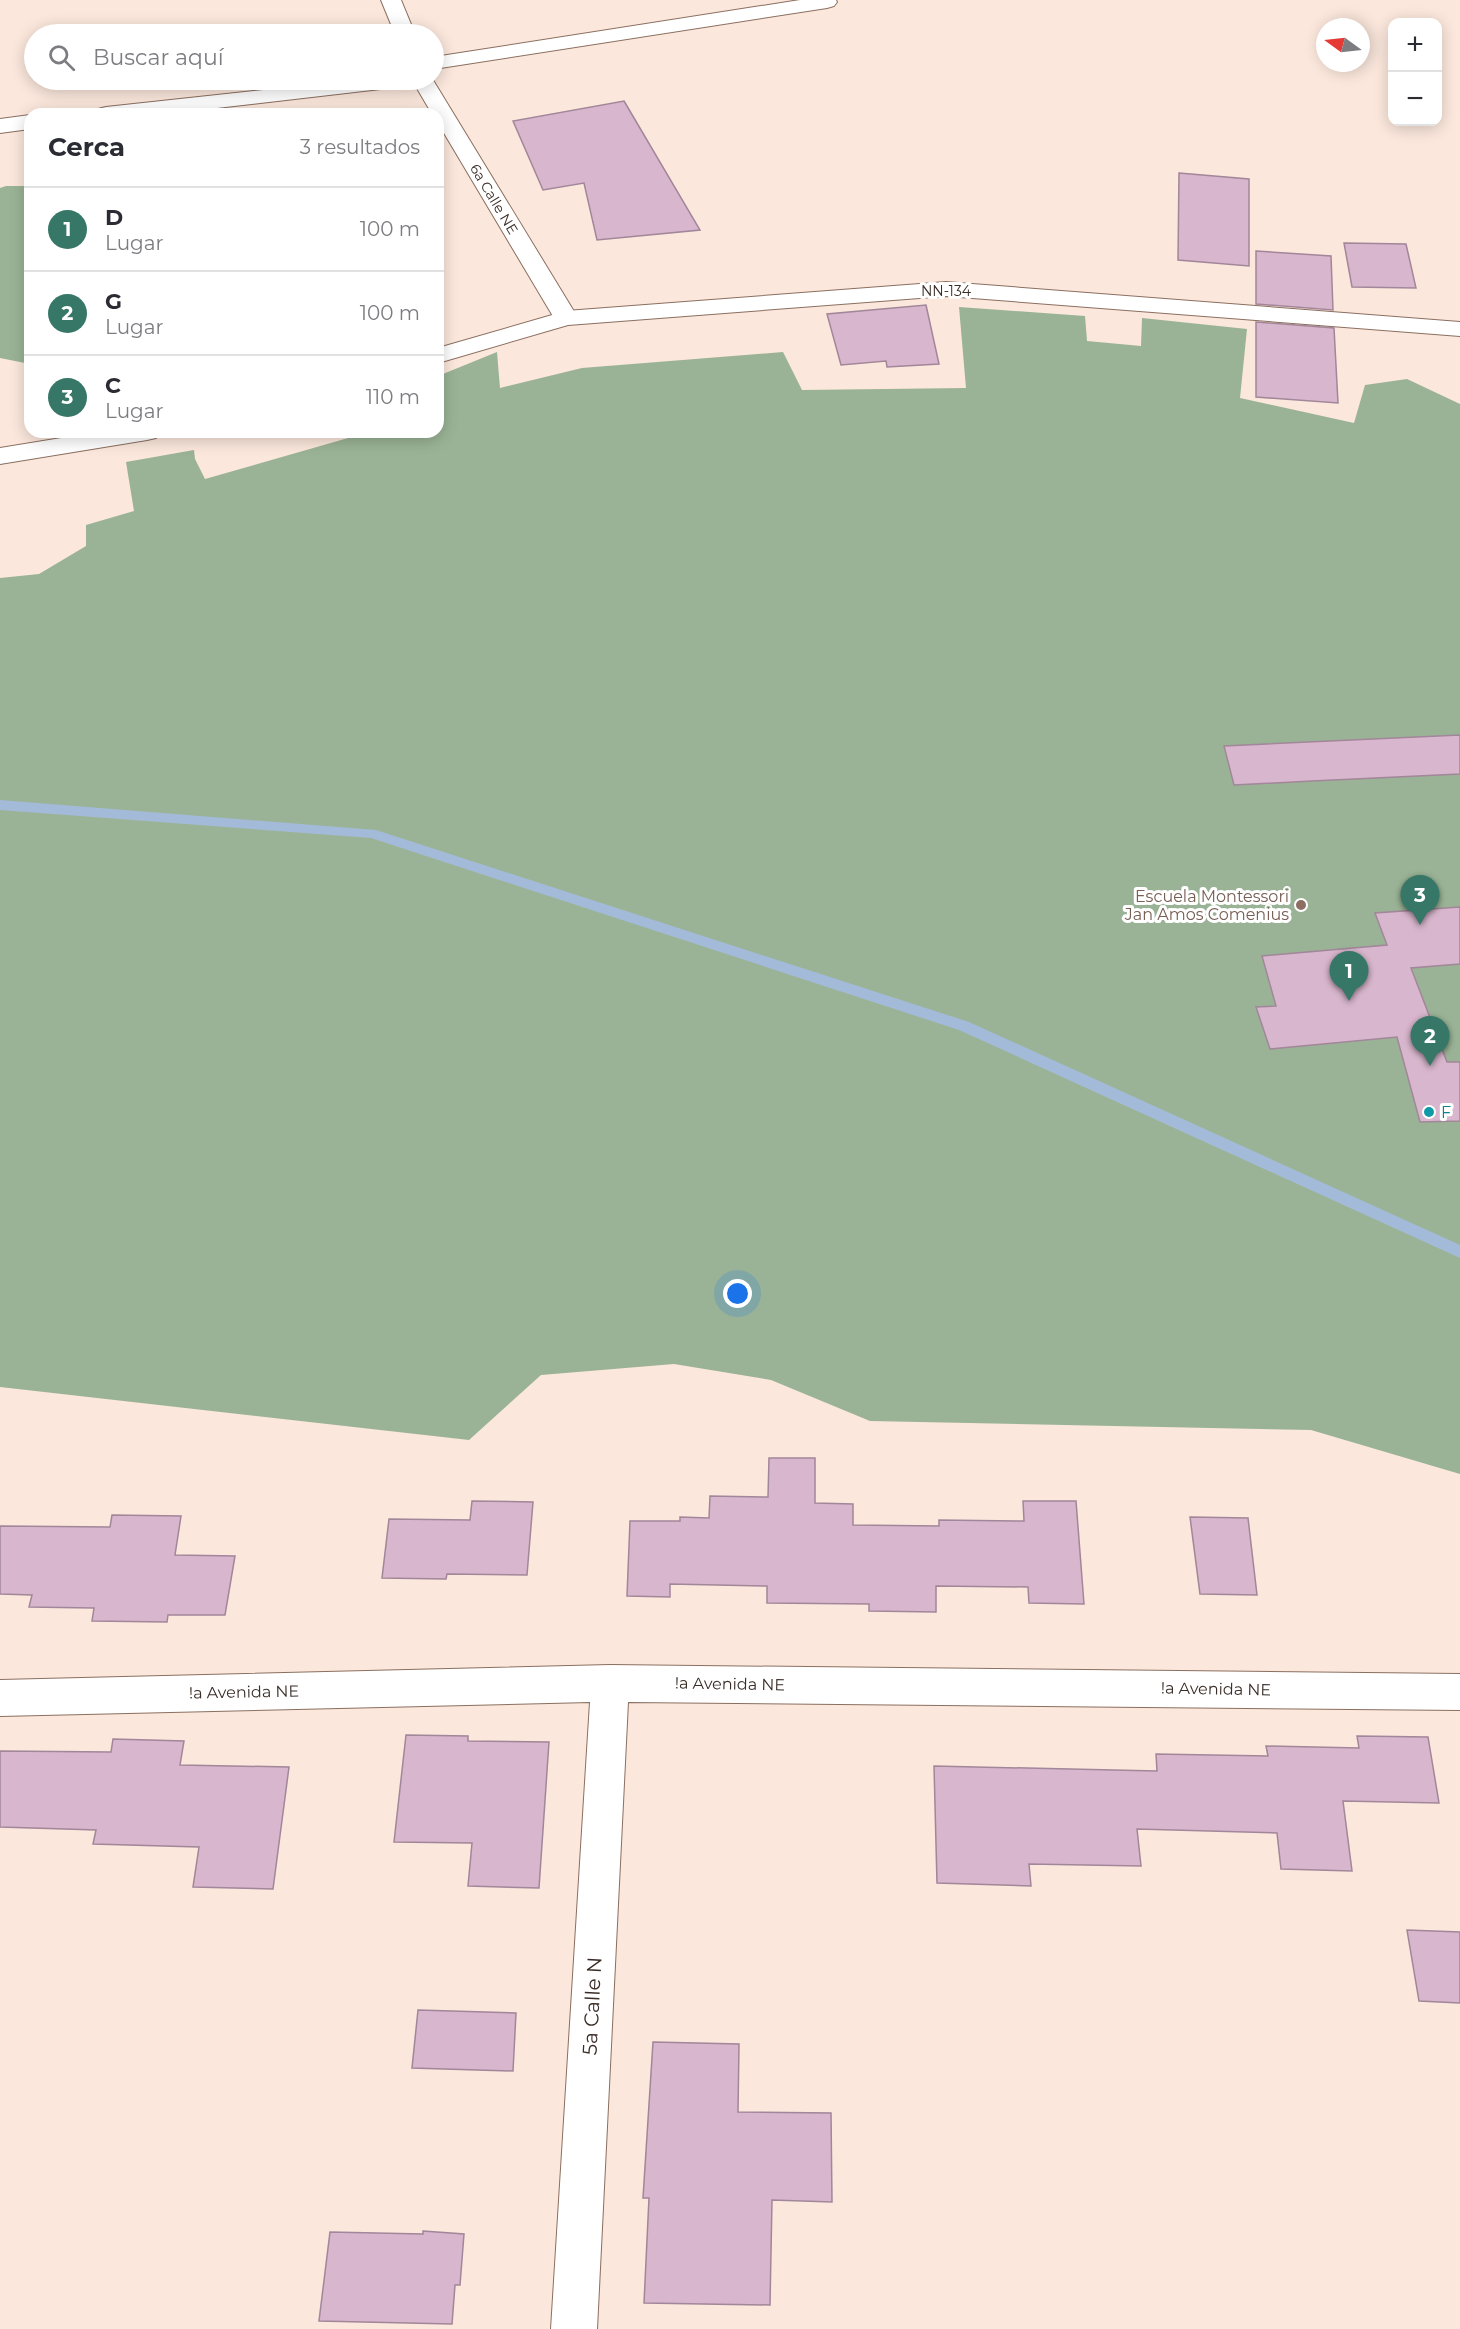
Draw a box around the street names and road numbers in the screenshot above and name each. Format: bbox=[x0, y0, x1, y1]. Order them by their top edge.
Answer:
street label: 6a Calle NE bbox=[466, 161, 522, 237]
street label: NN-134 bbox=[921, 282, 972, 300]
street label: !a Avenida NE bbox=[675, 1674, 785, 1694]
street label: !a Avenida NE bbox=[1161, 1679, 1271, 1699]
street label: !a Avenida NE bbox=[189, 1682, 299, 1702]
street label: 5a Calle N bbox=[577, 1956, 607, 2056]

